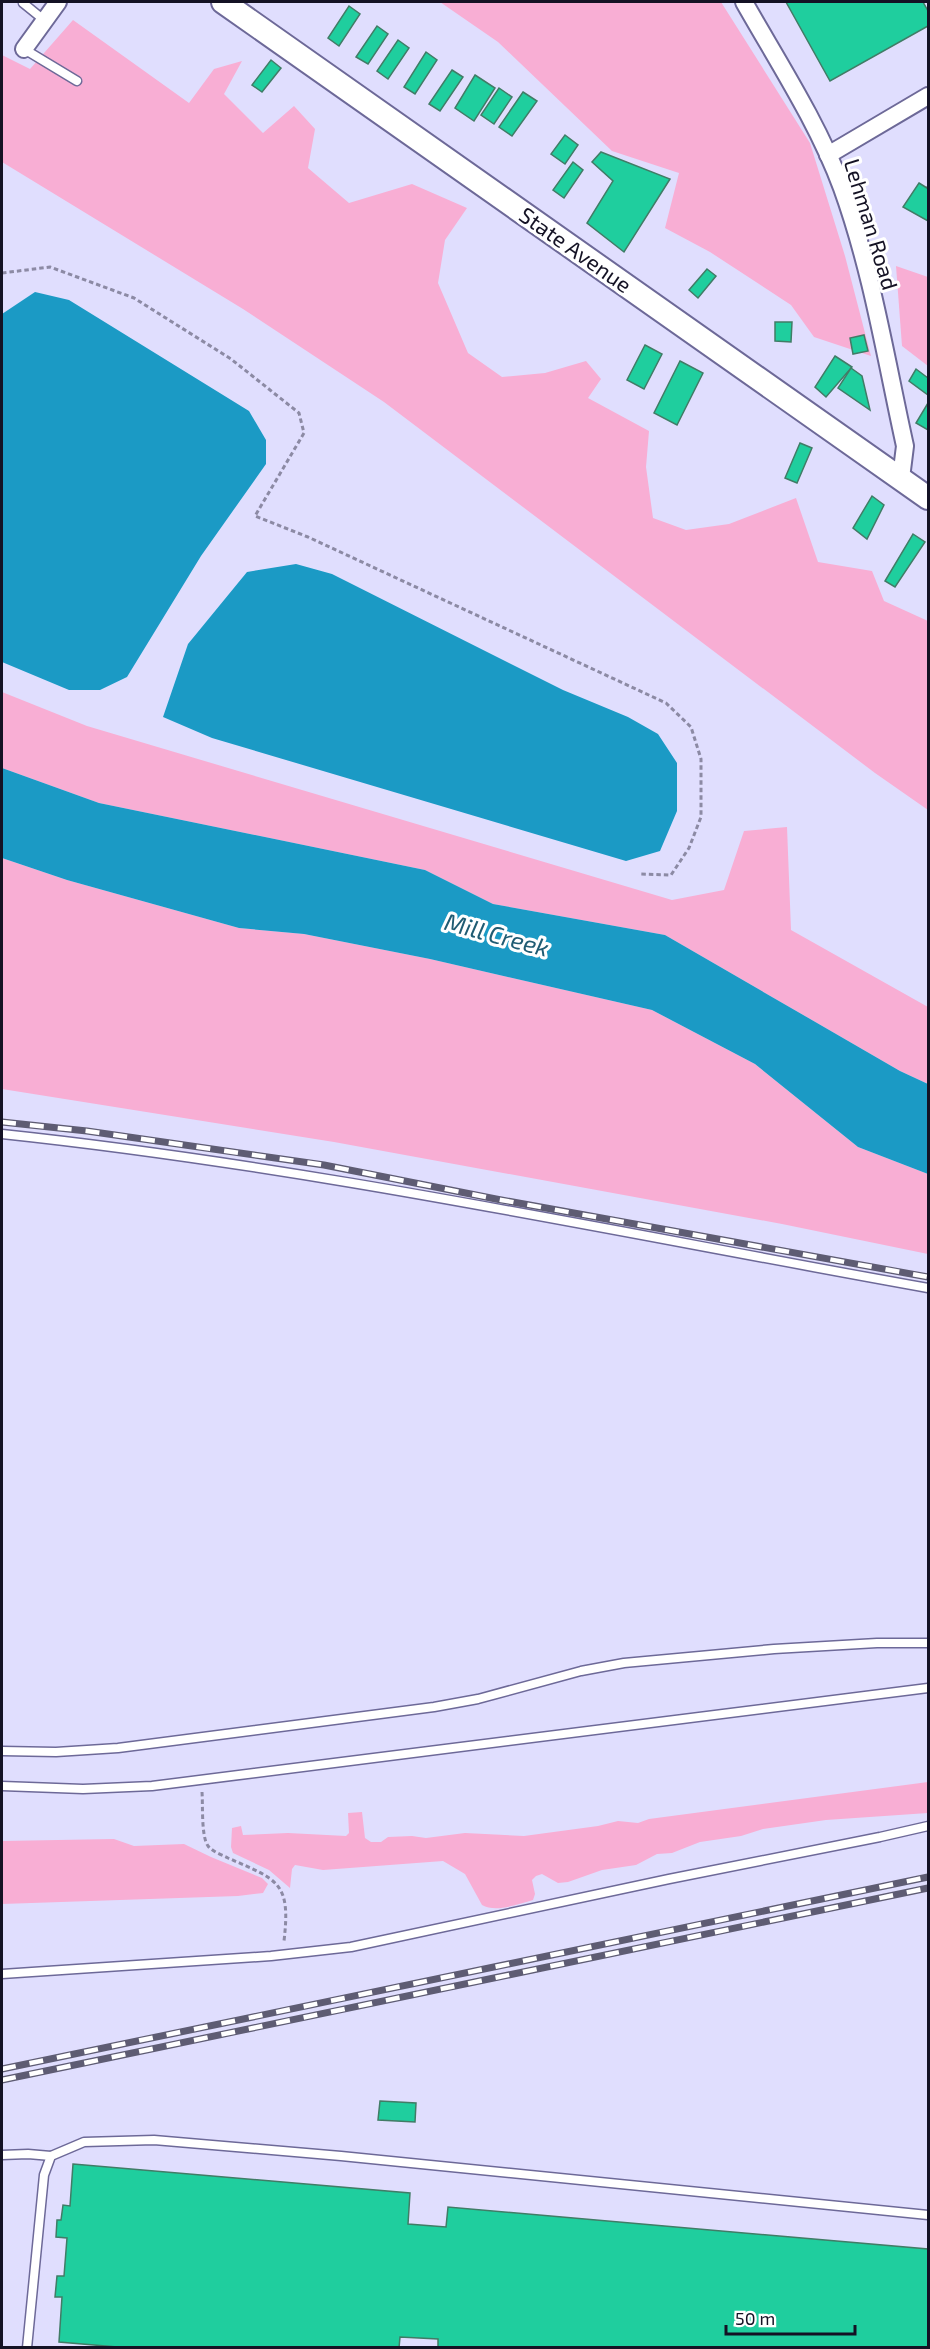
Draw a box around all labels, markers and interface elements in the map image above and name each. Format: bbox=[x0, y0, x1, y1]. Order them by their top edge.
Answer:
street label: Lehman Road bbox=[840, 155, 904, 293]
street label: State Avenue bbox=[515, 201, 637, 297]
water label: Mill Creek bbox=[442, 906, 552, 962]
scale bar bbox=[726, 2298, 855, 2336]
text: 50 m bbox=[735, 2307, 775, 2329]

